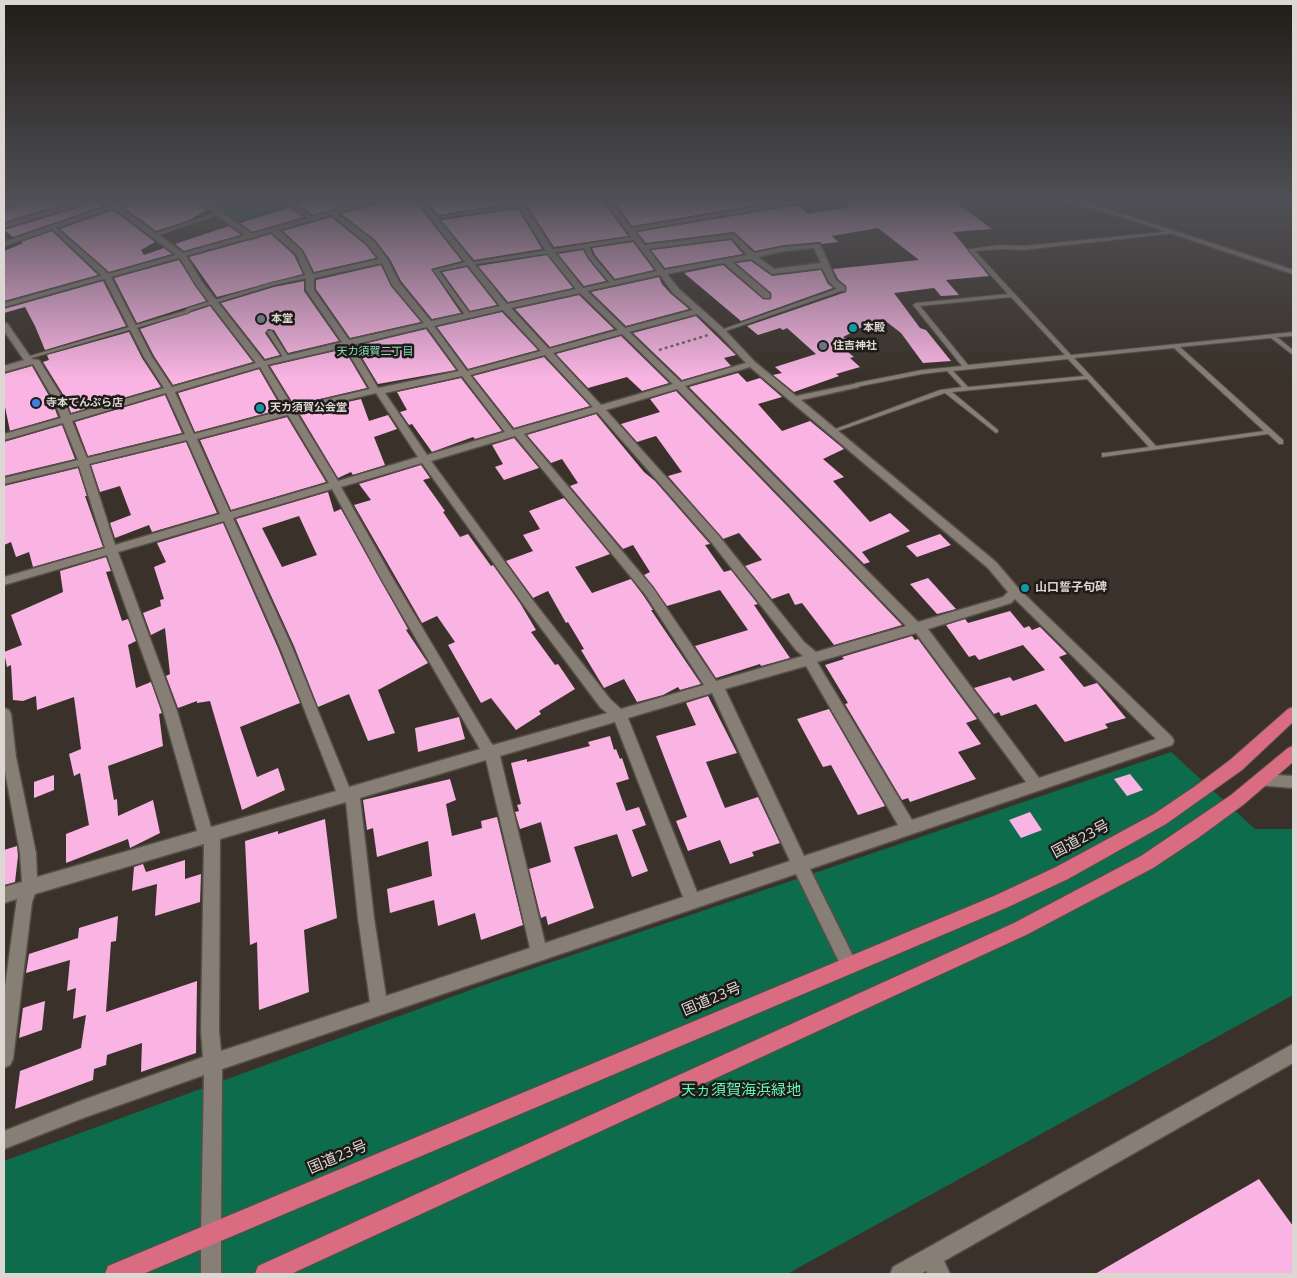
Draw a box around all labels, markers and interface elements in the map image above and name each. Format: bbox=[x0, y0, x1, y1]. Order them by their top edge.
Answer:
place label: 本堂 bbox=[271, 312, 293, 326]
marker: 本堂 bbox=[255, 313, 267, 325]
place label: 本殿 bbox=[863, 321, 885, 335]
marker: 本殿 bbox=[847, 322, 859, 334]
place label: 住吉神社 bbox=[833, 339, 877, 353]
marker: 住吉神社 bbox=[817, 340, 829, 352]
district label: 天カ須賀二丁目 bbox=[337, 345, 413, 359]
place label: 寺本てんぷら店 bbox=[46, 396, 123, 410]
marker: 寺本てんぷら店 bbox=[30, 397, 42, 409]
place label: 天カ須賀公会堂 bbox=[270, 401, 347, 415]
marker: 天カ須賀公会堂 bbox=[254, 402, 266, 414]
place label: 山口誓子句碑 bbox=[1035, 581, 1107, 595]
marker: 山口誓子句碑 bbox=[1019, 582, 1031, 594]
street label: 国道23号 bbox=[1049, 817, 1113, 863]
street label: 国道23号 bbox=[679, 979, 745, 1021]
park label: 天ヵ須賀海浜緑地 bbox=[681, 1082, 801, 1100]
street label: 国道23号 bbox=[305, 1137, 371, 1179]

